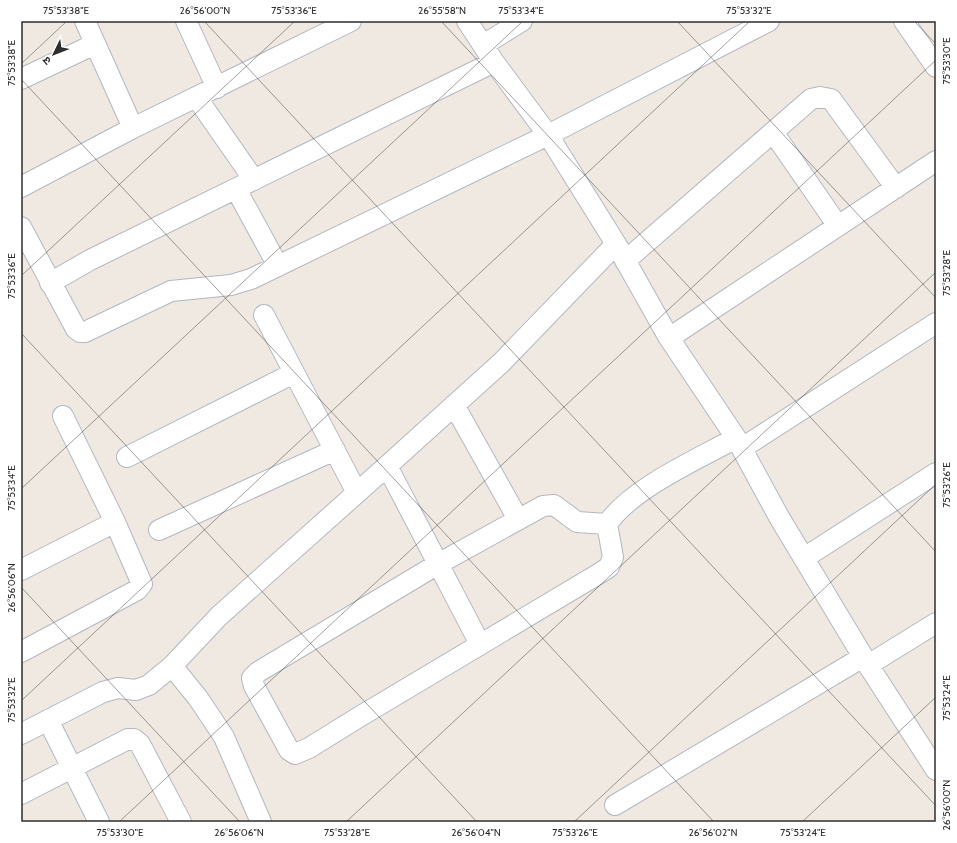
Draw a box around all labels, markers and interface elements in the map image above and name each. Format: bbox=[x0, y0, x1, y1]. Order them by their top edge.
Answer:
text: 75°53'38"E bbox=[43, 4, 90, 17]
text: 26°56'00"N bbox=[180, 4, 230, 17]
text: 75°53'36"E bbox=[271, 4, 317, 17]
text: 26°55'58"N bbox=[418, 4, 466, 17]
text: 75°53'34"E bbox=[498, 4, 544, 17]
text: 75°53'32"E bbox=[726, 4, 772, 17]
north arrow bbox=[34, 34, 74, 74]
text: 75°53'30"E bbox=[940, 37, 953, 85]
text: 75°53'38"E bbox=[5, 39, 18, 86]
text: उ bbox=[39, 53, 54, 68]
text: 75°53'28"E bbox=[940, 250, 953, 296]
text: 75°53'36"E bbox=[5, 253, 18, 299]
text: 75°53'26"E bbox=[940, 462, 953, 508]
text: 75°53'34"E bbox=[5, 465, 18, 511]
text: 26°56'06"N bbox=[5, 563, 18, 613]
text: 75°53'24"E bbox=[940, 675, 953, 721]
text: 75°53'32"E bbox=[5, 677, 18, 723]
text: 26°56'00"N bbox=[940, 780, 953, 830]
text: 75°53'30"E bbox=[96, 826, 144, 839]
text: 26°56'06"N bbox=[214, 826, 264, 839]
text: 75°53'28"E bbox=[324, 826, 370, 839]
text: 26°56'04"N bbox=[451, 826, 501, 839]
text: 75°53'26"E bbox=[552, 826, 598, 839]
text: 26°56'02"N bbox=[688, 826, 738, 839]
text: 75°53'24"E bbox=[780, 826, 826, 839]

